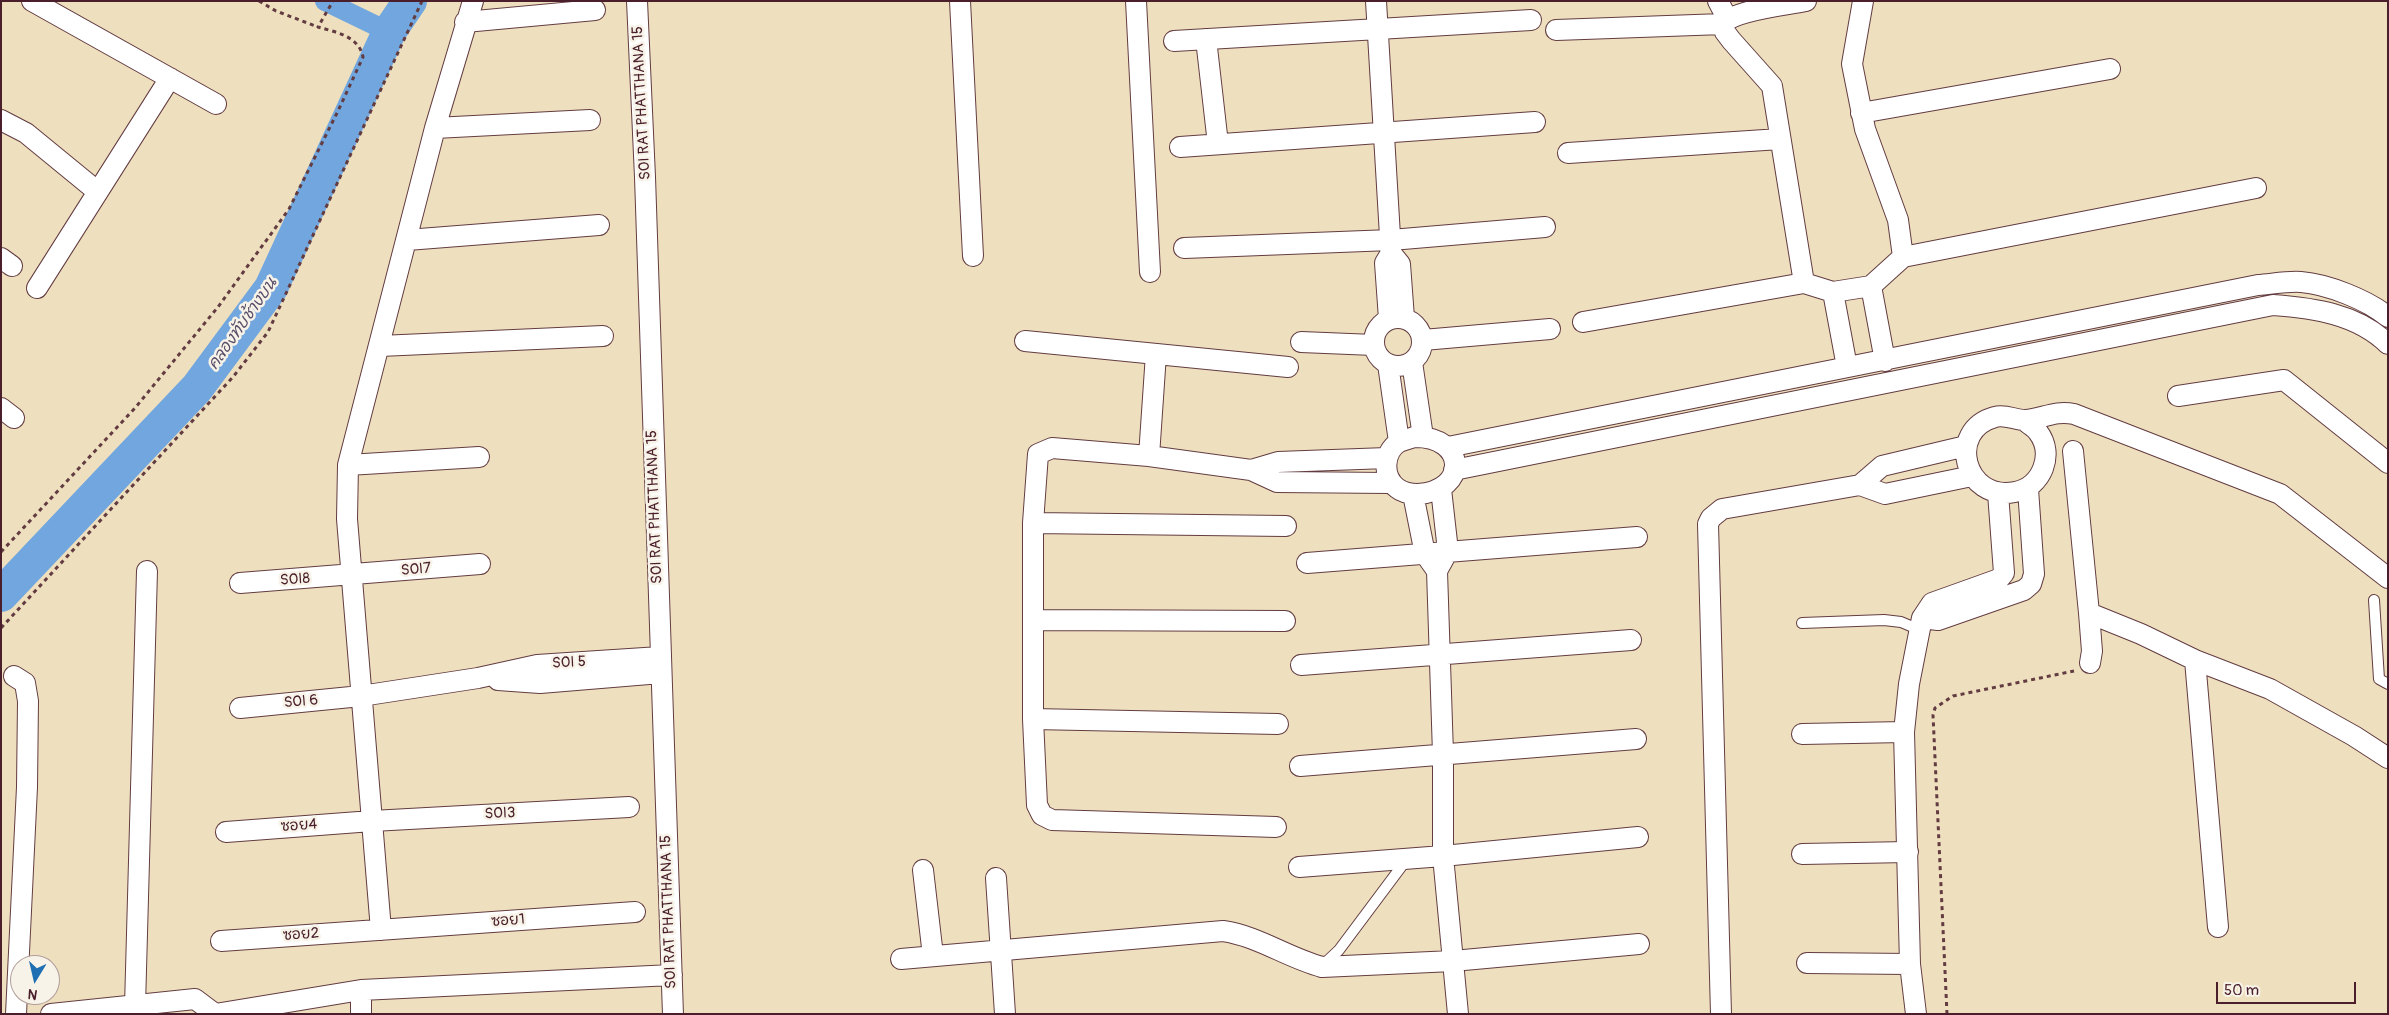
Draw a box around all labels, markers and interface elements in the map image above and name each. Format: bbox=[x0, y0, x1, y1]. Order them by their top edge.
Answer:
street label: SOI RAT PHATTHANA 15 bbox=[629, 26, 655, 180]
water label: คลองทับช้างบน bbox=[204, 274, 282, 374]
street label: SOI RAT PHATTHANA 15 bbox=[643, 430, 667, 584]
street label: SOI7 bbox=[400, 560, 432, 580]
street label: SOI8 bbox=[279, 570, 311, 590]
street label: SOI 5 bbox=[552, 653, 586, 673]
street label: SOI 6 bbox=[283, 692, 319, 712]
street label: SOI3 bbox=[484, 804, 516, 824]
street label: ซอย4 bbox=[280, 816, 318, 836]
street label: SOI RAT PHATTHANA 15 bbox=[657, 835, 681, 989]
street label: ซอย1 bbox=[491, 911, 525, 931]
street label: ซอย2 bbox=[282, 925, 320, 945]
north arrow bbox=[10, 955, 60, 1005]
scale bar bbox=[2219, 972, 2359, 1004]
text: 50 m bbox=[2224, 981, 2259, 1000]
text: N bbox=[27, 985, 39, 1003]

